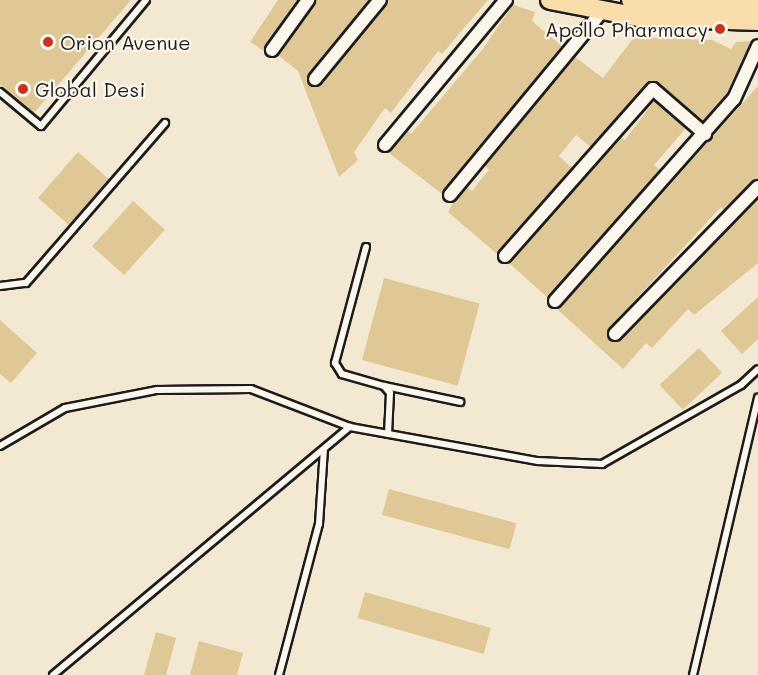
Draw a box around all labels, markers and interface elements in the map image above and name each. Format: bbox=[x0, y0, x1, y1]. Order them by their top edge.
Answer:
place label: Apollo Pharmacy bbox=[545, 17, 708, 41]
marker: Apollo Pharmacy bbox=[713, 22, 727, 36]
place label: Orion Avenue bbox=[60, 30, 191, 54]
marker: Orion Avenue bbox=[41, 35, 55, 49]
place label: Global Desi bbox=[35, 77, 145, 101]
marker: Global Desi bbox=[16, 82, 30, 96]

